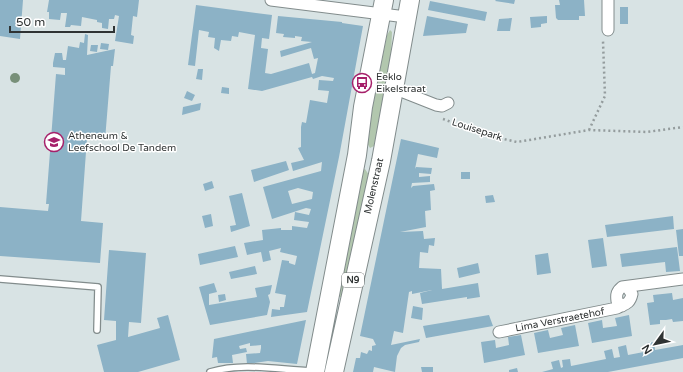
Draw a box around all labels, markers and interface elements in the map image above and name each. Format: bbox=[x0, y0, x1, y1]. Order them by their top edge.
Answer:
scale bar bbox=[10, 8, 114, 34]
text: 50 m bbox=[16, 15, 45, 29]
place label: Eeklo Eikelstraat bbox=[376, 71, 426, 95]
bus stop icon: Eeklo Eikelstraat bbox=[351, 72, 373, 94]
street label: Louisepark bbox=[450, 116, 504, 144]
place label: Atheneum & Leefschool De Tandem bbox=[68, 130, 176, 154]
school or university icon: Atheneum & Leefschool De Tandem bbox=[43, 131, 65, 153]
street label: Molenstraat bbox=[362, 157, 386, 215]
road number: N9 bbox=[342, 273, 364, 287]
street label: Lima Verstraetehof bbox=[514, 305, 606, 335]
north arrow bbox=[635, 324, 675, 364]
text: N bbox=[639, 342, 655, 356]

